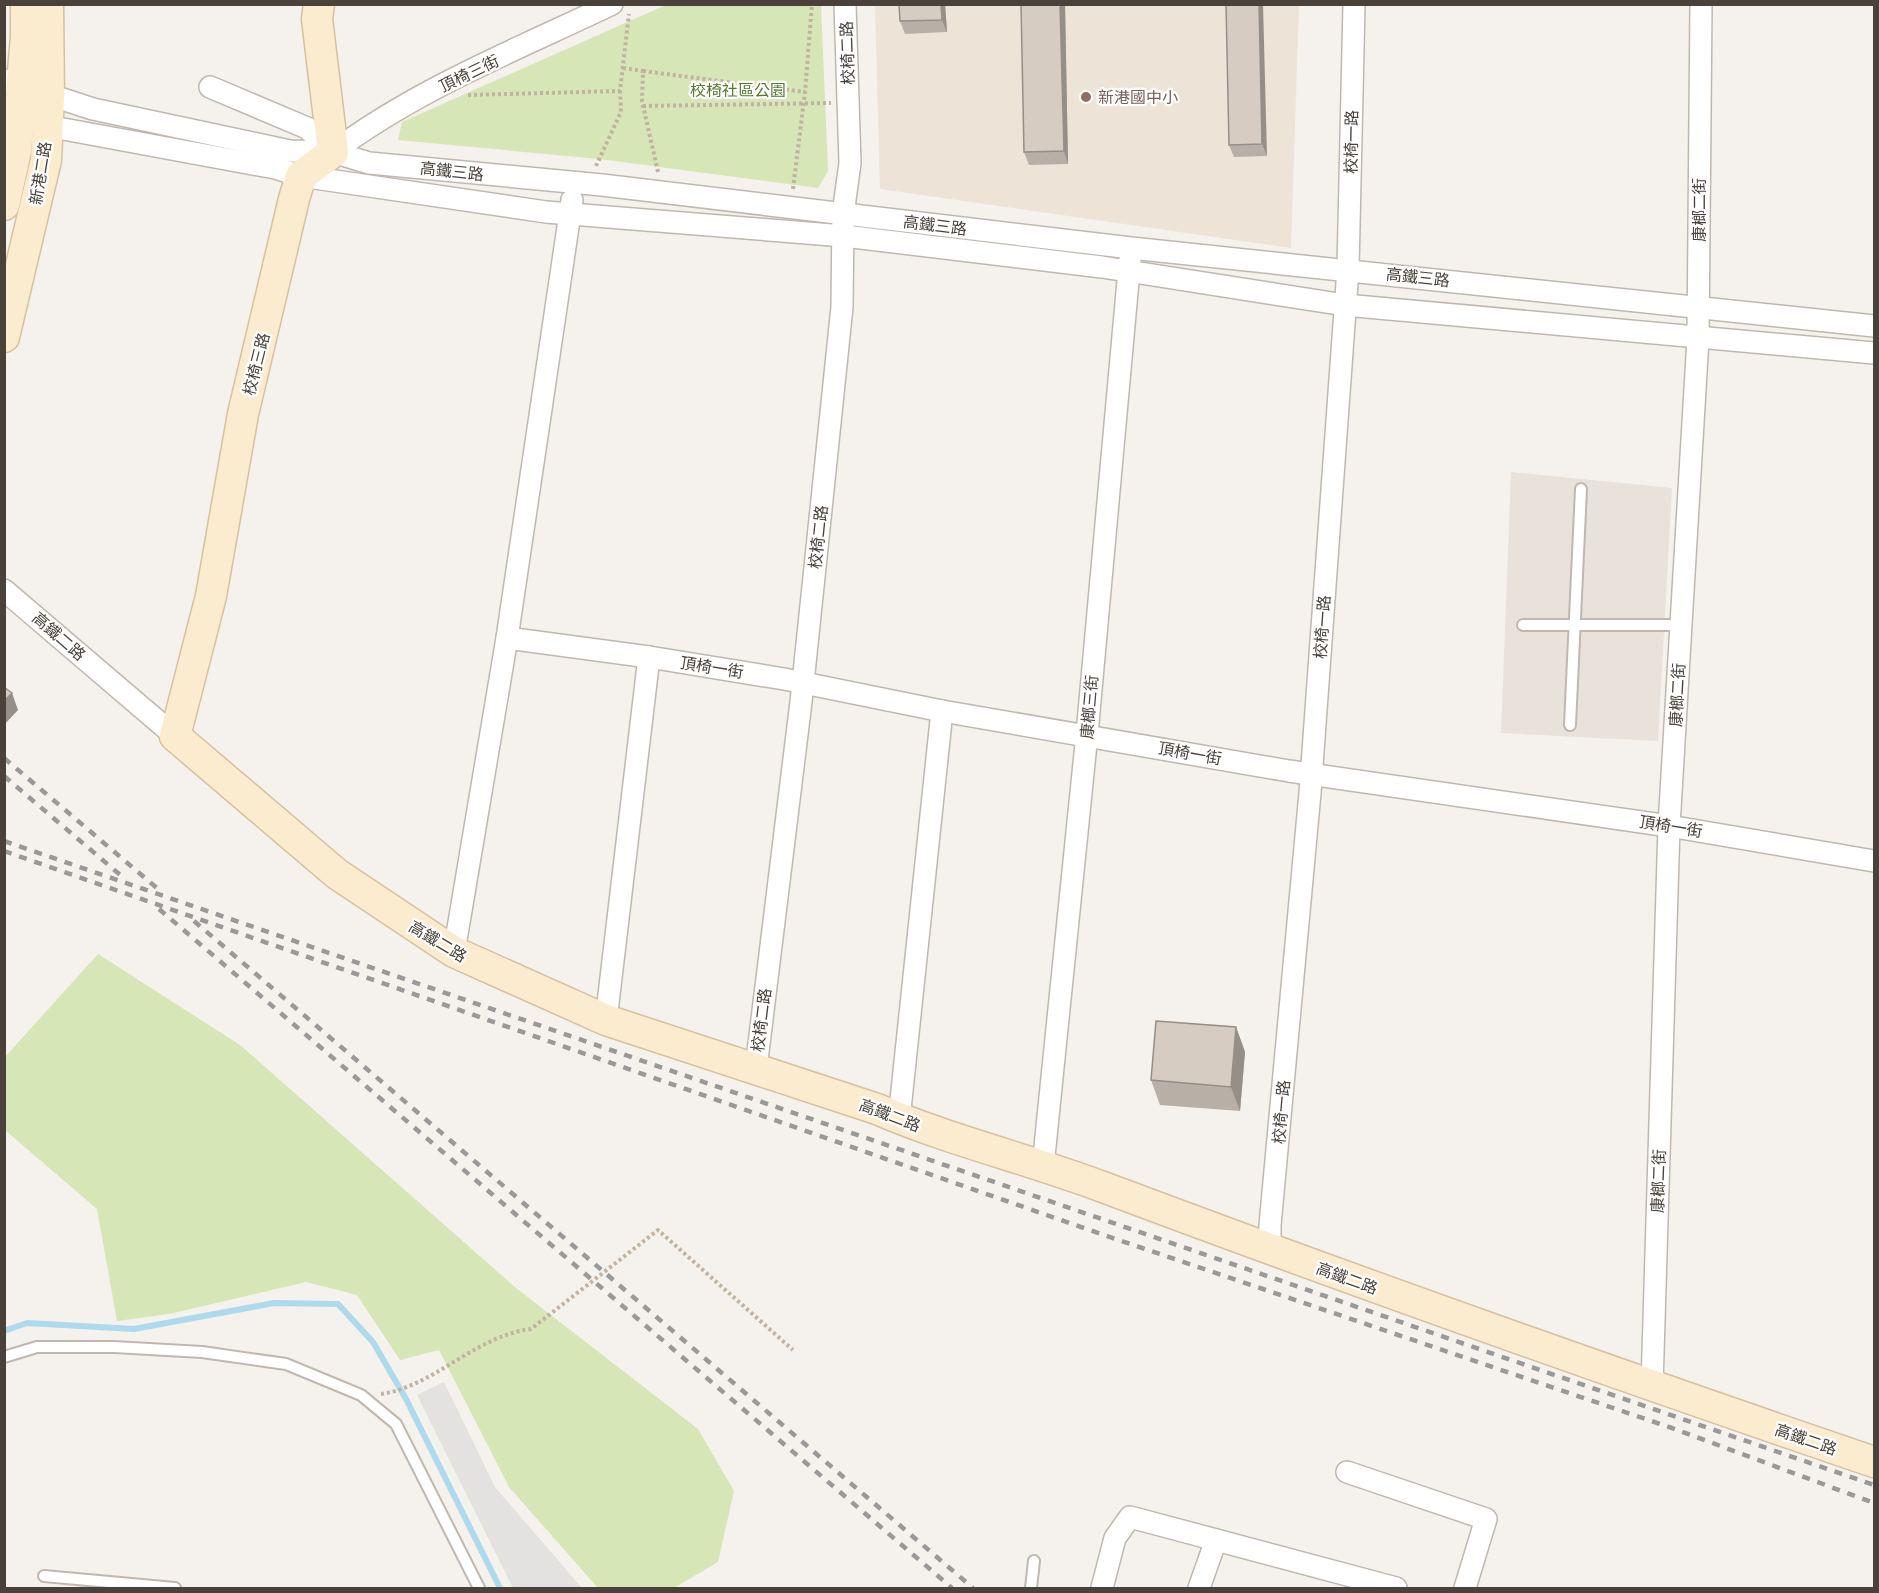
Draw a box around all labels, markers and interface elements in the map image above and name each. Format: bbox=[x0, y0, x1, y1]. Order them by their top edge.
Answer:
street label: 校椅二路 bbox=[835, 21, 859, 85]
street label: 頂椅三街 bbox=[435, 49, 503, 97]
park label: 校椅社區公園 bbox=[690, 79, 786, 101]
place label: 新港國中小 bbox=[1098, 86, 1178, 108]
marker: 新港國中小 bbox=[1079, 90, 1093, 104]
street label: 校椅一路 bbox=[1339, 110, 1363, 174]
street label: 新港二路 bbox=[24, 140, 56, 206]
street label: 高鐵三路 bbox=[419, 157, 485, 185]
street label: 康榔二街 bbox=[1688, 178, 1710, 242]
street label: 高鐵三路 bbox=[902, 210, 968, 240]
street label: 高鐵三路 bbox=[1385, 263, 1451, 291]
street label: 校椅三路 bbox=[238, 330, 274, 398]
street label: 校椅二路 bbox=[804, 504, 832, 570]
street label: 校椅一路 bbox=[1309, 594, 1335, 660]
street label: 高鐵二路 bbox=[28, 607, 90, 665]
street label: 頂椅一街 bbox=[679, 651, 745, 683]
street label: 康榔二街 bbox=[1664, 662, 1690, 728]
street label: 康榔三街 bbox=[1075, 674, 1103, 740]
street label: 頂椅一街 bbox=[1157, 737, 1223, 769]
street label: 頂椅一街 bbox=[1638, 810, 1704, 842]
street label: 高鐵二路 bbox=[405, 915, 471, 967]
street label: 校椅二路 bbox=[746, 987, 776, 1053]
street label: 校椅一路 bbox=[1267, 1079, 1295, 1145]
street label: 高鐵二路 bbox=[856, 1093, 924, 1137]
street label: 康榔二街 bbox=[1646, 1149, 1670, 1213]
street label: 高鐵二路 bbox=[1313, 1257, 1381, 1299]
street label: 高鐵二路 bbox=[1772, 1418, 1840, 1460]

